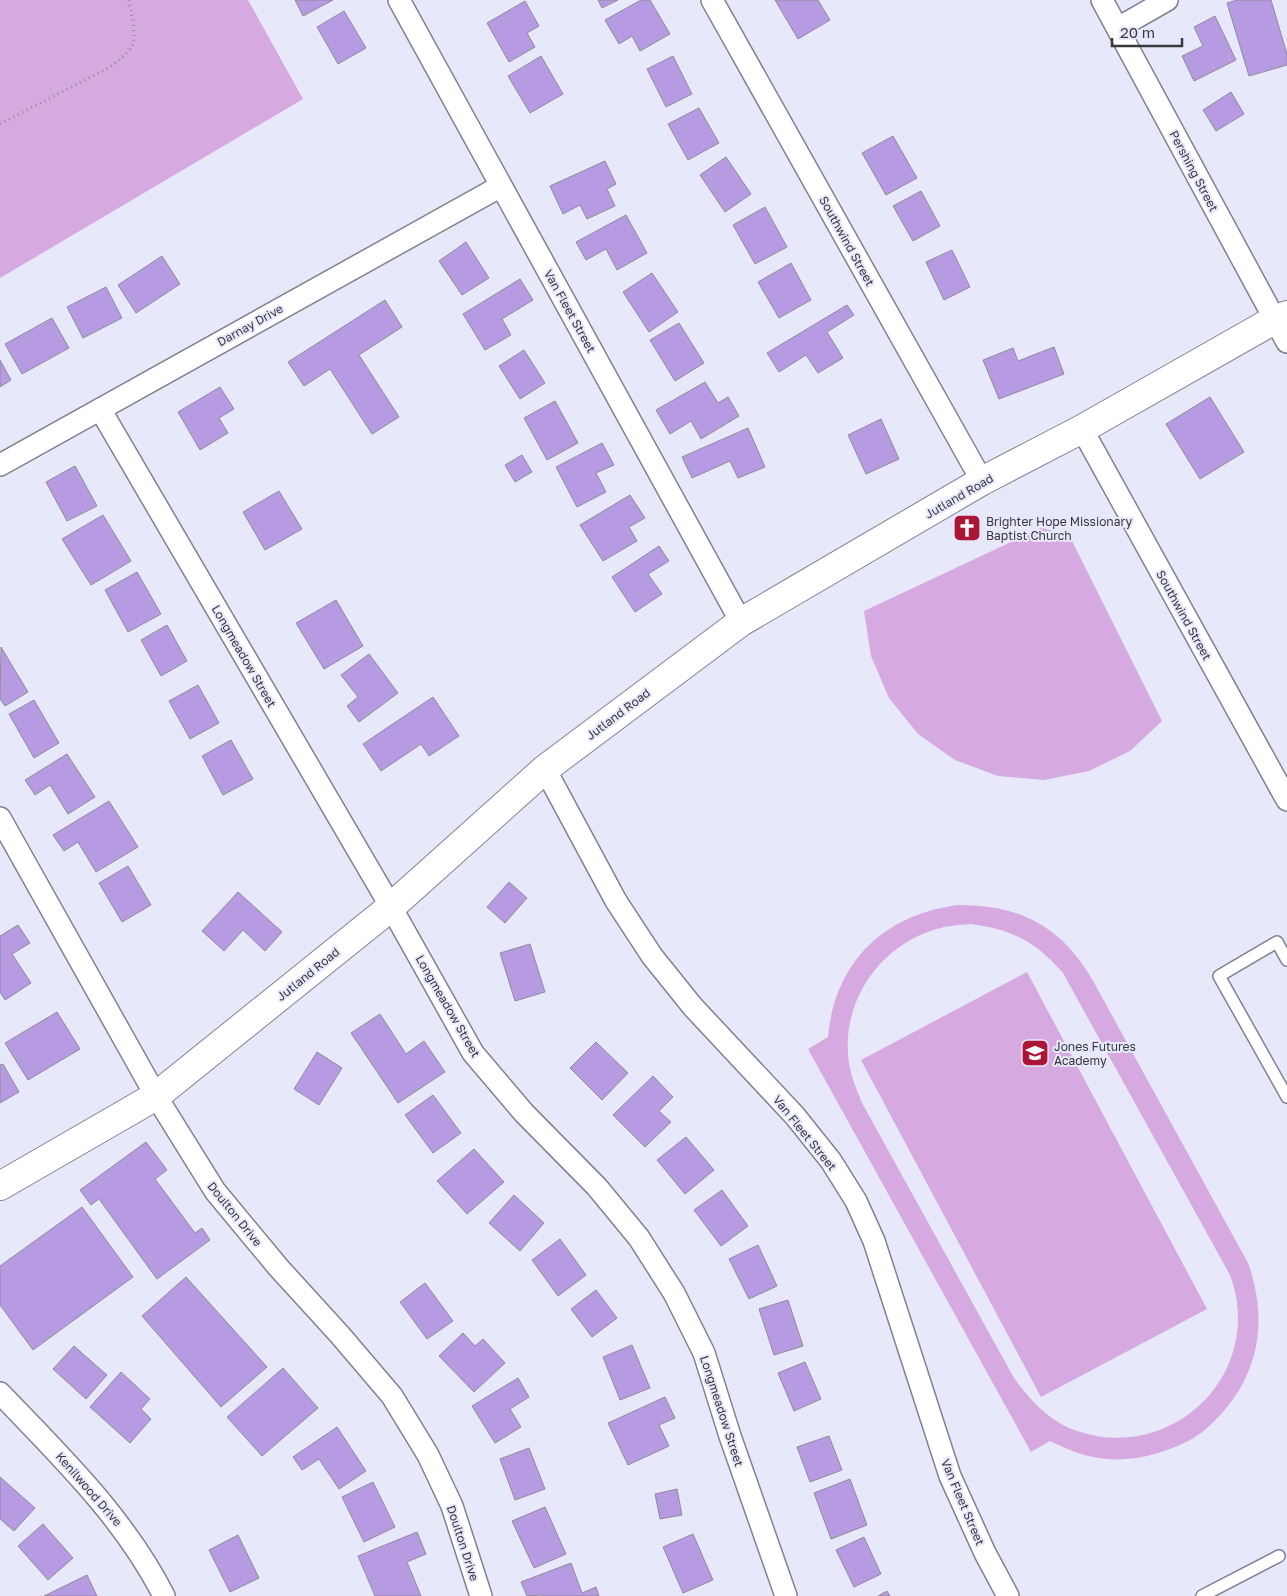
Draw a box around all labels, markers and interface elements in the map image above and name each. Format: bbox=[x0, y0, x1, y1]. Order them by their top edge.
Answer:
scale bar bbox=[1112, 15, 1182, 47]
text: 20 m bbox=[1120, 23, 1155, 41]
street label: Pershing Street bbox=[1166, 128, 1222, 214]
street label: Southwind Street bbox=[816, 193, 878, 289]
street label: Van Fleet Street bbox=[541, 267, 599, 355]
street label: Darnay Drive bbox=[214, 301, 286, 349]
street label: Jutland Road bbox=[922, 470, 996, 522]
church icon: Brighter Hope Missionary Baptist Church bbox=[952, 513, 982, 543]
place label: Brighter Hope Missionary Baptist Church bbox=[986, 514, 1133, 543]
street label: Southwind Street bbox=[1153, 567, 1215, 663]
street label: Longmeadow Street bbox=[209, 602, 280, 710]
street label: Jutland Road bbox=[583, 685, 653, 743]
street label: Jutland Road bbox=[274, 944, 342, 1004]
street label: Longmeadow Street bbox=[413, 952, 484, 1060]
school or university icon: Jones Futures Academy bbox=[1020, 1038, 1050, 1068]
place label: Jones Futures Academy bbox=[1054, 1039, 1136, 1068]
street label: Van Fleet Street bbox=[770, 1092, 840, 1174]
street label: Doulton Drive bbox=[204, 1179, 266, 1249]
street label: Longmeadow Street bbox=[697, 1354, 747, 1469]
street label: Kenilwood Drive bbox=[53, 1449, 125, 1529]
street label: Van Fleet Street bbox=[938, 1456, 988, 1548]
street label: Doulton Drive bbox=[444, 1503, 482, 1583]

